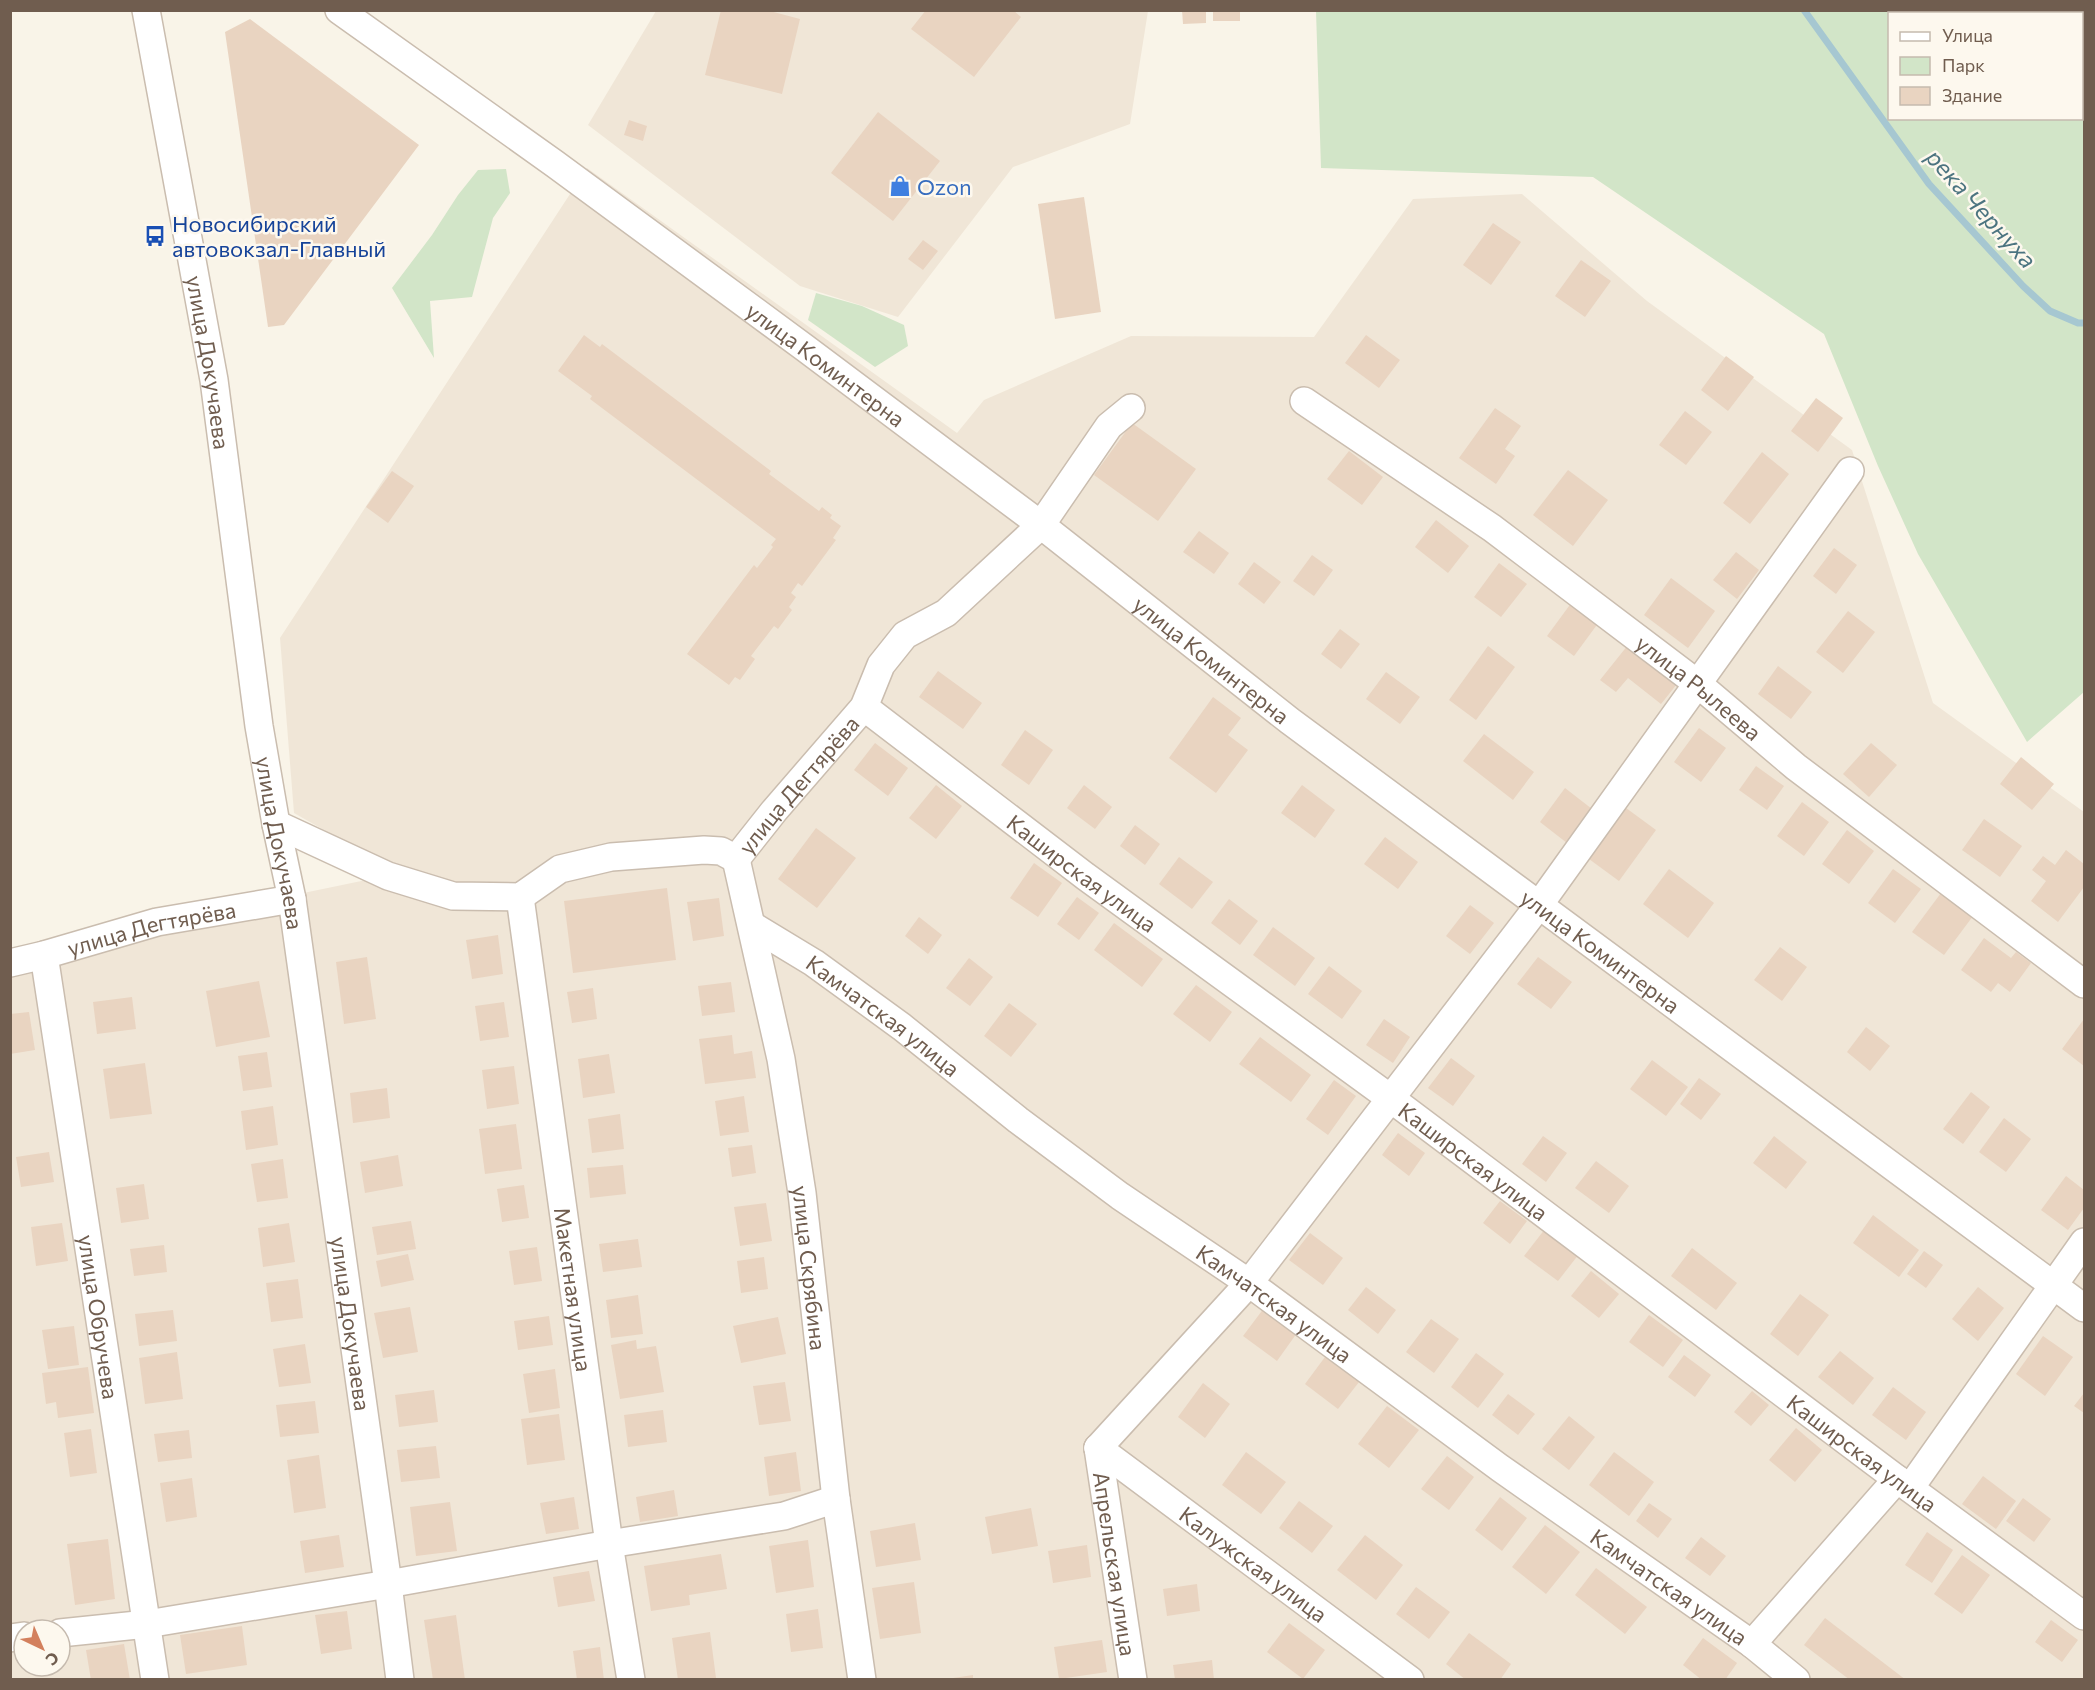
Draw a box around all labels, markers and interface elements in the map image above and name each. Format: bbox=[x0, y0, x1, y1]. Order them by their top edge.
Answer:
legend bbox=[1888, 12, 2083, 120]
text: Улица bbox=[1942, 24, 1993, 46]
text: Парк bbox=[1942, 54, 1985, 76]
text: Здание bbox=[1942, 84, 2002, 106]
water label: река Чернуха bbox=[1920, 142, 2043, 274]
place label: Ozon bbox=[917, 173, 972, 200]
shop icon: Ozon bbox=[888, 174, 912, 198]
place label: Новосибирский автовокзал-Главный bbox=[172, 210, 386, 262]
bus stop icon: Новосибирский автовокзал-Главный bbox=[143, 224, 167, 248]
street label: улица Докучаева bbox=[182, 273, 236, 451]
street label: улица Коминтерна bbox=[741, 296, 911, 432]
street label: улица Коминтерна bbox=[1128, 590, 1295, 729]
street label: улица Рылеева bbox=[1631, 629, 1767, 746]
street label: улица Дегтярёва bbox=[732, 710, 864, 859]
street label: улица Докучаева bbox=[251, 754, 310, 931]
street label: Каширская улица bbox=[1002, 808, 1162, 937]
street label: улица Коминтерна bbox=[1516, 883, 1686, 1018]
street label: улица Дегтярёва bbox=[64, 895, 238, 961]
street label: Камчатская улица bbox=[801, 949, 965, 1082]
street label: Каширская улица bbox=[1394, 1096, 1554, 1226]
street label: улица Скрябина bbox=[788, 1184, 833, 1352]
street label: Макетная улица bbox=[549, 1205, 599, 1373]
street label: улица Обручева bbox=[73, 1233, 125, 1401]
street label: улица Докучаева bbox=[326, 1235, 377, 1413]
street label: Камчатская улица bbox=[1192, 1238, 1358, 1368]
street label: Каширская улица bbox=[1782, 1388, 1942, 1517]
street label: Апрельская улица bbox=[1088, 1470, 1143, 1658]
street label: Калужская улица bbox=[1174, 1500, 1333, 1628]
street label: Камчатская улица bbox=[1586, 1522, 1753, 1650]
north arrow bbox=[12, 1618, 72, 1678]
text: С bbox=[42, 1649, 63, 1670]

